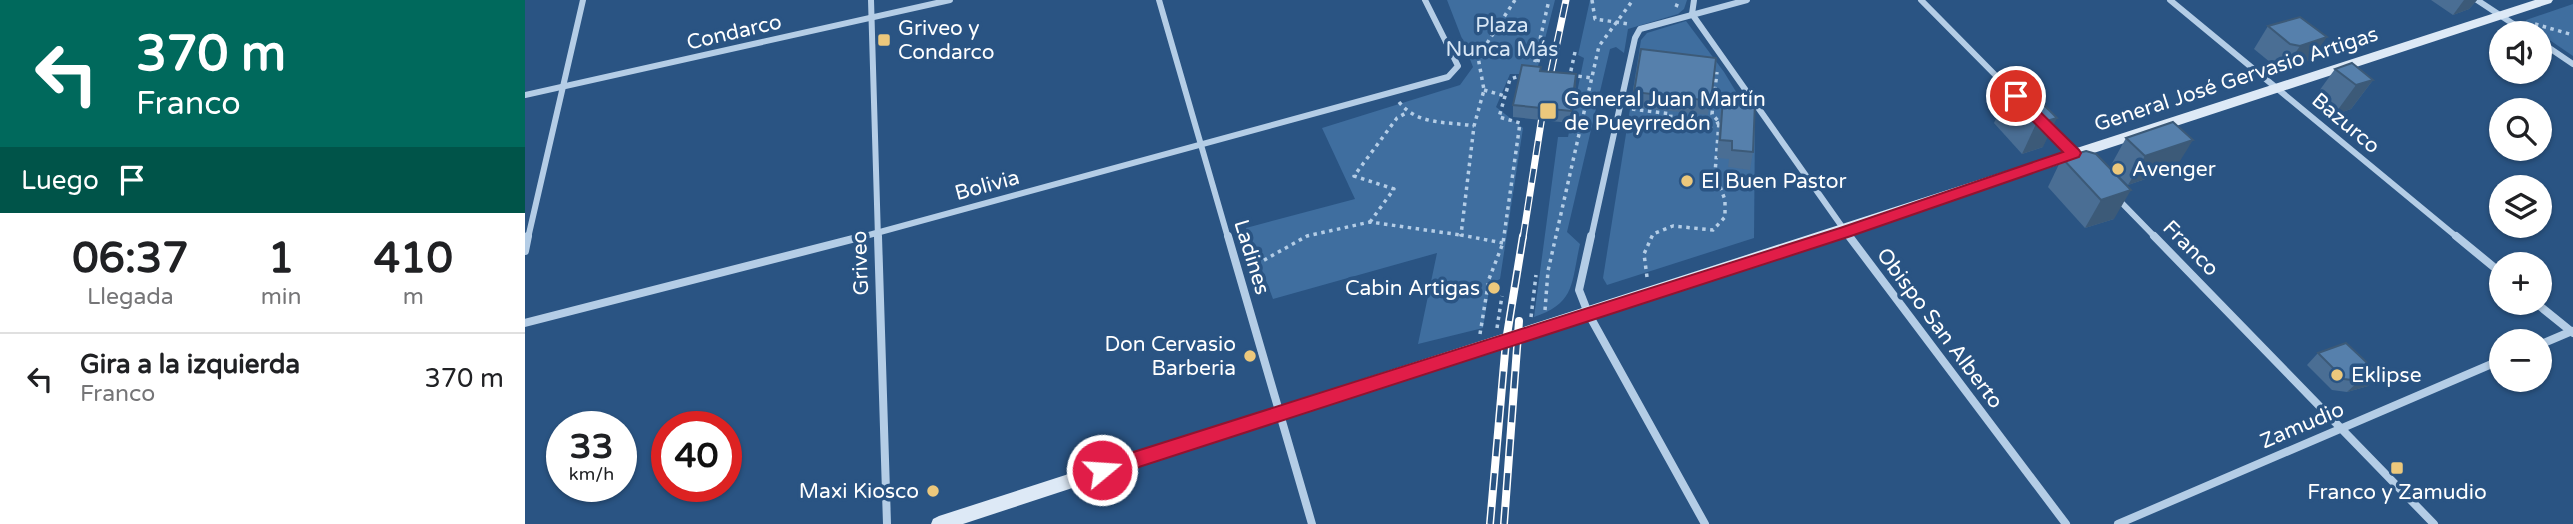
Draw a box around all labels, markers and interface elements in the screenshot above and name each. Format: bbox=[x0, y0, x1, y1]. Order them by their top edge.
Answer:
street label: Condarco bbox=[684, 9, 784, 56]
park label: Plaza Nunca Más bbox=[1446, 13, 1558, 62]
place label: Griveo y Condarco bbox=[898, 16, 994, 65]
map controls bbox=[2489, 21, 2552, 392]
button: sound bbox=[2489, 21, 2552, 84]
street label: General José Gervasio Artigas bbox=[2091, 22, 2381, 137]
text: 370 m bbox=[136, 25, 286, 84]
icon: left bbox=[21, 28, 112, 119]
marker: Griveo y Condarco bbox=[876, 32, 892, 48]
pin bbox=[1986, 66, 2046, 126]
icon: arrive bbox=[1997, 77, 2035, 115]
text: Franco bbox=[136, 85, 241, 123]
place label: General Juan Martín de Pueyrredón bbox=[1564, 87, 1766, 136]
street label: Bazurco bbox=[2307, 88, 2385, 159]
button: search bbox=[2489, 98, 2552, 161]
marker: General Juan Martín de Pueyrredón bbox=[1538, 101, 1558, 121]
place label: Avenger bbox=[2132, 157, 2216, 182]
icon: arrive bbox=[113, 161, 151, 199]
marker: Avenger bbox=[2110, 161, 2126, 177]
text: Luego bbox=[21, 165, 99, 196]
street label: Bolivia bbox=[952, 165, 1022, 206]
place label: El Buen Pastor bbox=[1701, 169, 1846, 194]
marker: El Buen Pastor bbox=[1679, 173, 1695, 189]
button: layers bbox=[2489, 175, 2552, 238]
street label: Franco bbox=[2158, 215, 2224, 281]
street label: Ladines bbox=[1228, 217, 1275, 298]
street label: Griveo bbox=[847, 230, 874, 296]
text: 06:37 bbox=[72, 233, 189, 284]
text: 1 bbox=[268, 233, 294, 284]
text: 410 bbox=[374, 233, 453, 284]
street label: Obispo San Alberto bbox=[1871, 243, 2008, 413]
button: + bbox=[2489, 252, 2552, 315]
place label: Cabin Artigas bbox=[1345, 276, 1480, 301]
marker: Cabin Artigas bbox=[1486, 280, 1502, 296]
text: Llegada bbox=[87, 283, 174, 311]
text: min bbox=[261, 283, 302, 311]
text: m bbox=[403, 283, 424, 311]
button: − bbox=[2489, 329, 2552, 392]
place label: Don Cervasio Barberia bbox=[1105, 332, 1236, 381]
marker: Don Cervasio Barberia bbox=[1242, 348, 1258, 364]
text: Gira a la izquierda bbox=[80, 349, 300, 380]
icon: left bbox=[21, 360, 59, 398]
text: 370 m bbox=[424, 363, 504, 394]
place label: Eklipse bbox=[2351, 363, 2422, 388]
marker: Eklipse bbox=[2329, 367, 2345, 383]
text: Franco bbox=[80, 380, 155, 408]
street label: Zamudio bbox=[2257, 397, 2348, 454]
speed limit sign: 40 bbox=[651, 411, 742, 502]
text: 33 bbox=[570, 426, 613, 468]
position arrow bbox=[1065, 433, 1139, 507]
marker: Franco y Zamudio bbox=[2389, 460, 2405, 476]
text: km/h bbox=[569, 463, 614, 485]
place label: Maxi Kiosco bbox=[799, 479, 919, 504]
place label: Franco y Zamudio bbox=[2307, 480, 2487, 505]
marker: Maxi Kiosco bbox=[925, 483, 941, 499]

